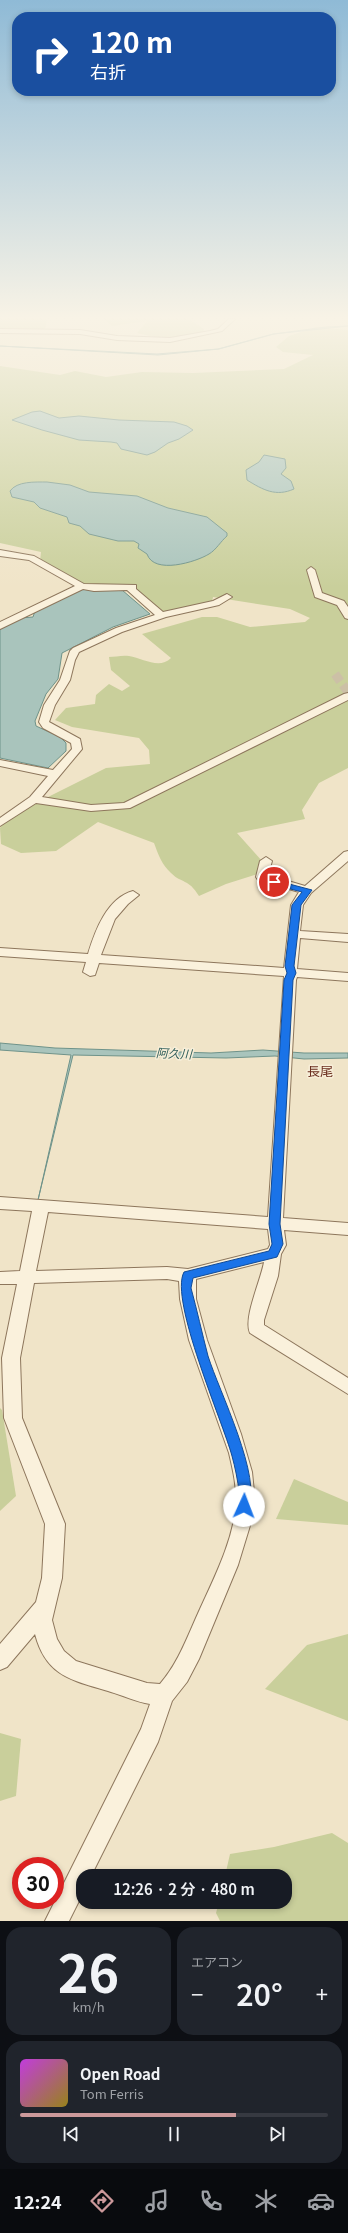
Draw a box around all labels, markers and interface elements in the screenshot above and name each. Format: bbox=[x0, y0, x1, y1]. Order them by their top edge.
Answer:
text: 120 m bbox=[90, 21, 173, 61]
icon: right bbox=[24, 28, 76, 80]
text: 右折 bbox=[90, 58, 126, 84]
pin bbox=[257, 865, 291, 899]
icon: arrive bbox=[263, 871, 285, 893]
water label: 阿久川 bbox=[156, 1043, 194, 1062]
district label: 長尾 bbox=[307, 1061, 333, 1080]
position arrow bbox=[223, 1485, 265, 1527]
speed limit sign: 30 bbox=[12, 1857, 64, 1909]
text: 12:26 · 2 分 · 480 m bbox=[113, 1878, 255, 1899]
text: 26 bbox=[58, 1933, 119, 2008]
text: エアコン bbox=[191, 1952, 243, 1971]
text: 20° bbox=[236, 1971, 283, 2015]
text: − bbox=[191, 1977, 203, 2009]
text: + bbox=[316, 1977, 328, 2009]
text: km/h bbox=[72, 1997, 105, 2016]
text: Open Road bbox=[80, 2063, 161, 2084]
text: Tom Ferris bbox=[80, 2084, 144, 2103]
icon: previous bbox=[60, 2123, 82, 2145]
icon: pause bbox=[163, 2123, 185, 2145]
icon: next bbox=[266, 2123, 288, 2145]
icon: directions bbox=[88, 2187, 116, 2215]
icon: music bbox=[143, 2187, 171, 2215]
icon: phone bbox=[197, 2187, 225, 2215]
icon: climate bbox=[252, 2187, 280, 2215]
icon: car bbox=[307, 2187, 335, 2215]
text: 12:24 bbox=[13, 2188, 62, 2214]

